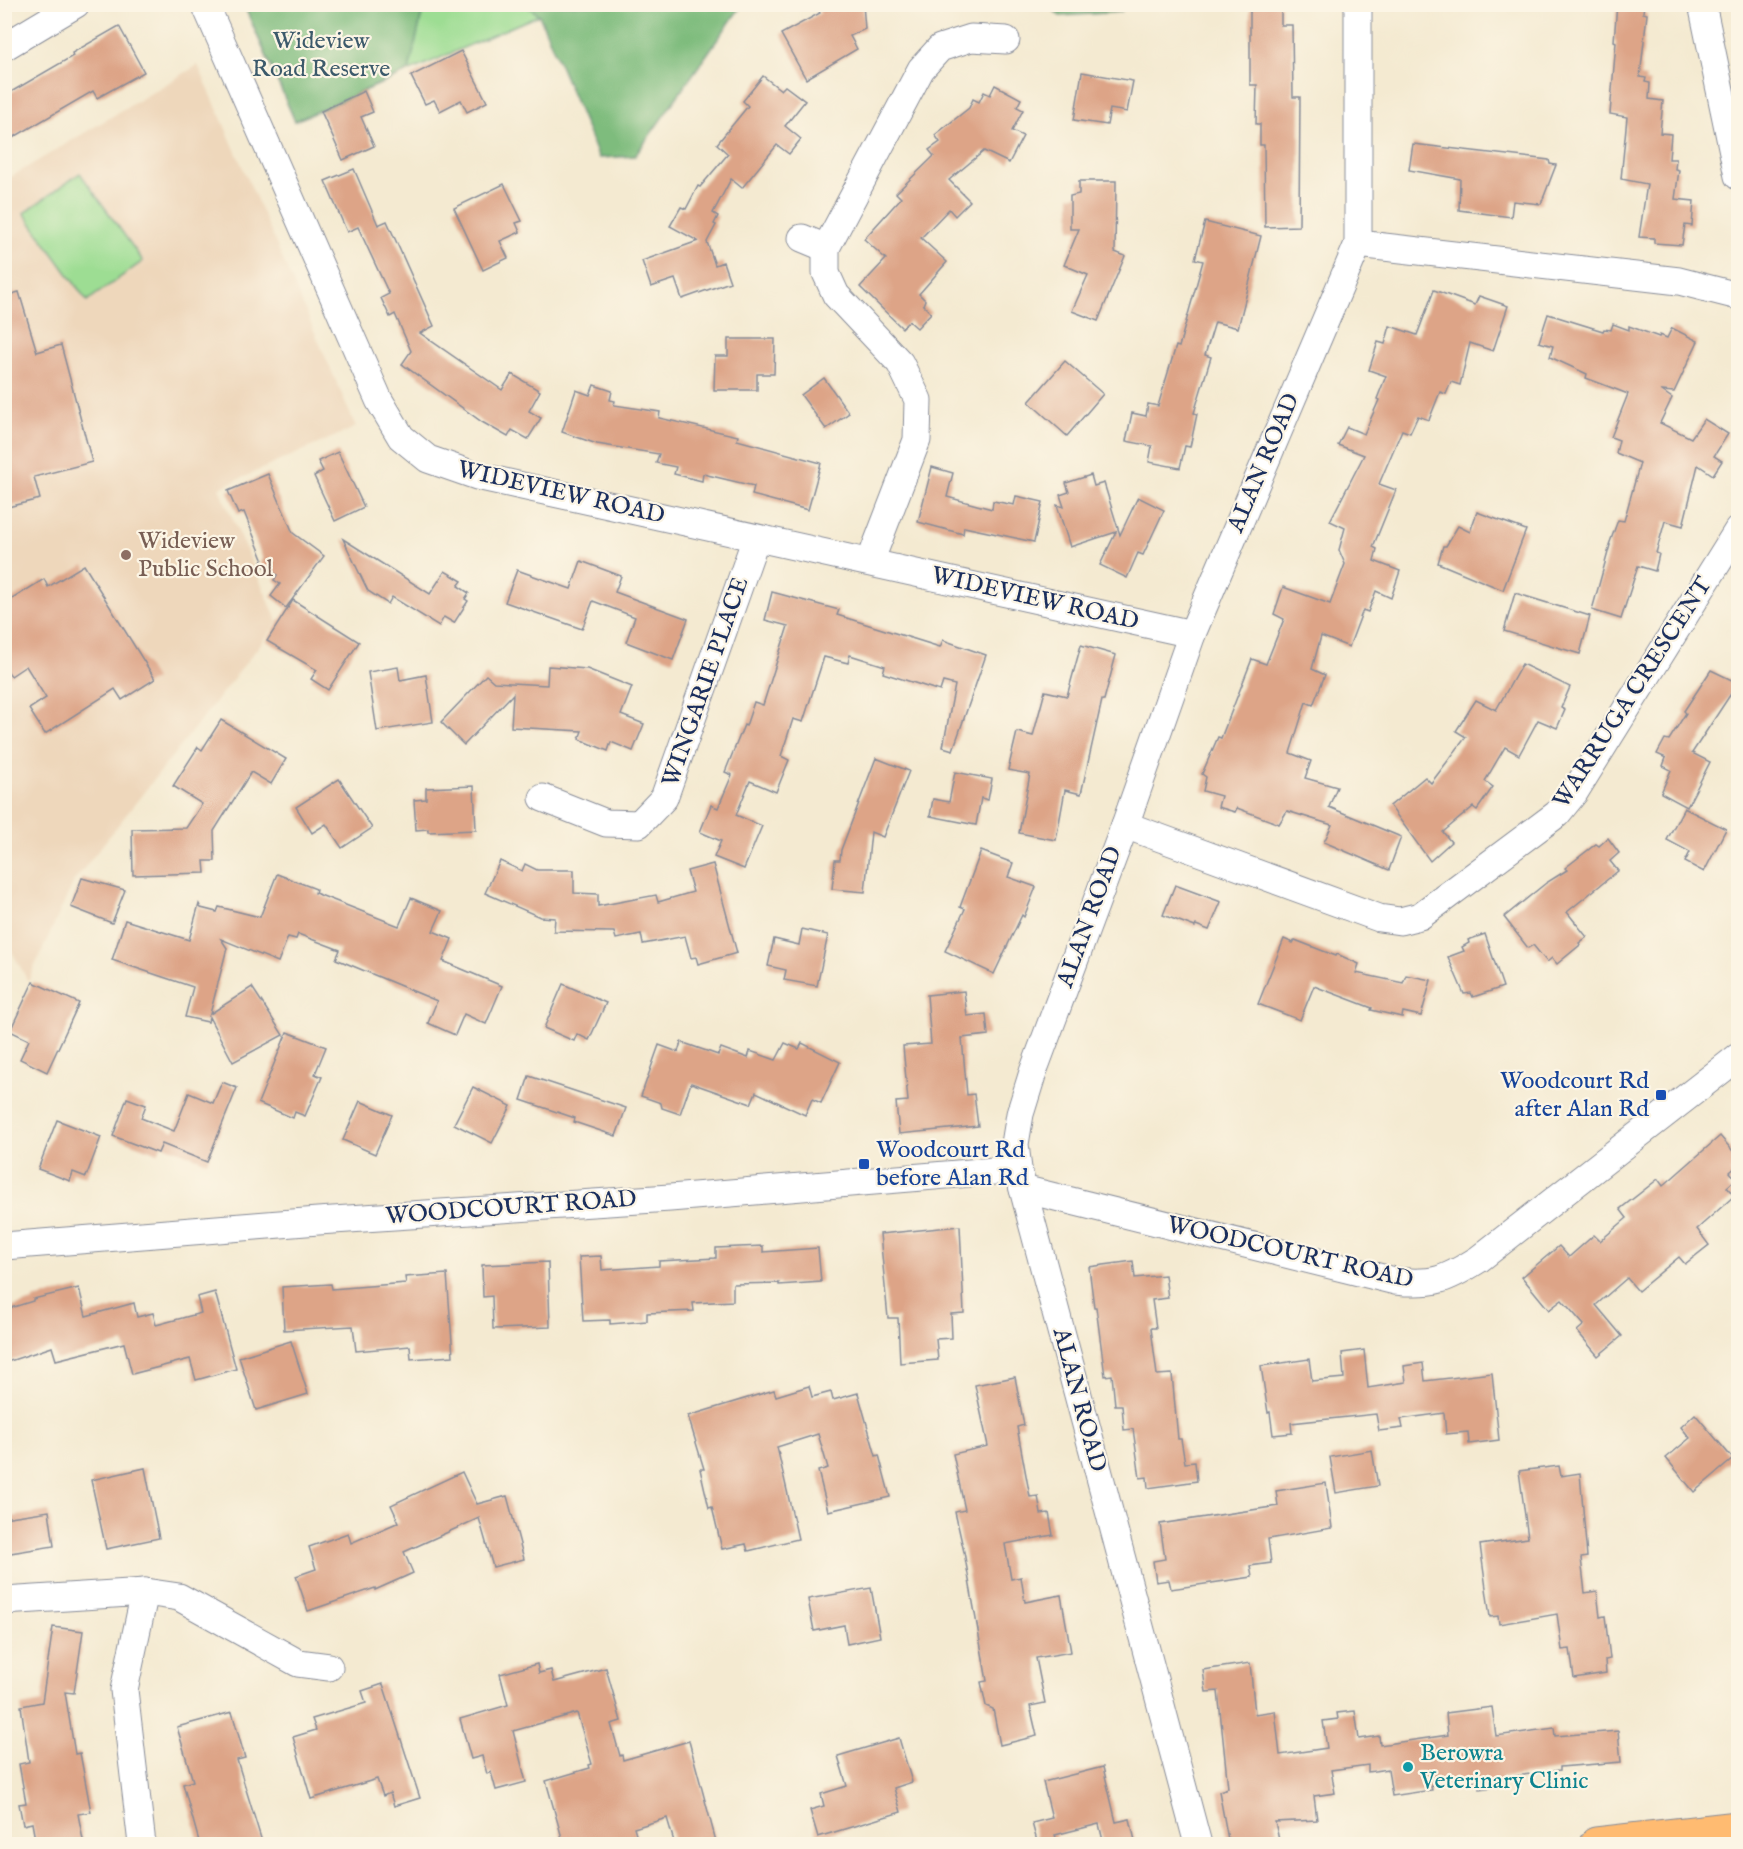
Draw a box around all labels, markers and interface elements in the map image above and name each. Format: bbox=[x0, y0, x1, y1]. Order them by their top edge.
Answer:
park label: Wideview Road Reserve bbox=[252, 26, 390, 85]
street label: ALAN ROAD bbox=[1220, 389, 1307, 538]
street label: WIDEVIEW ROAD bbox=[454, 454, 668, 532]
place label: Wideview Public School bbox=[138, 526, 274, 585]
marker: Wideview Public School bbox=[119, 548, 133, 562]
street label: WIDEVIEW ROAD bbox=[928, 560, 1142, 638]
street label: WARRUGA CRESCENT bbox=[1546, 571, 1720, 815]
street label: WINGARIE PLACE bbox=[656, 573, 756, 791]
street label: ALAN ROAD bbox=[1050, 842, 1130, 993]
place label: Woodcourt Rd after Alan Rd bbox=[1500, 1066, 1649, 1125]
marker: Woodcourt Rd after Alan Rd bbox=[1654, 1088, 1668, 1102]
place label: Woodcourt Rd before Alan Rd bbox=[876, 1135, 1029, 1194]
marker: Woodcourt Rd before Alan Rd bbox=[857, 1157, 871, 1171]
street label: WOODCOURT ROAD bbox=[384, 1184, 638, 1232]
street label: WOODCOURT ROAD bbox=[1164, 1210, 1416, 1296]
street label: ALAN ROAD bbox=[1045, 1323, 1113, 1476]
place label: Berowra Veterinary Clinic bbox=[1419, 1738, 1589, 1797]
marker: Berowra Veterinary Clinic bbox=[1401, 1760, 1415, 1774]

